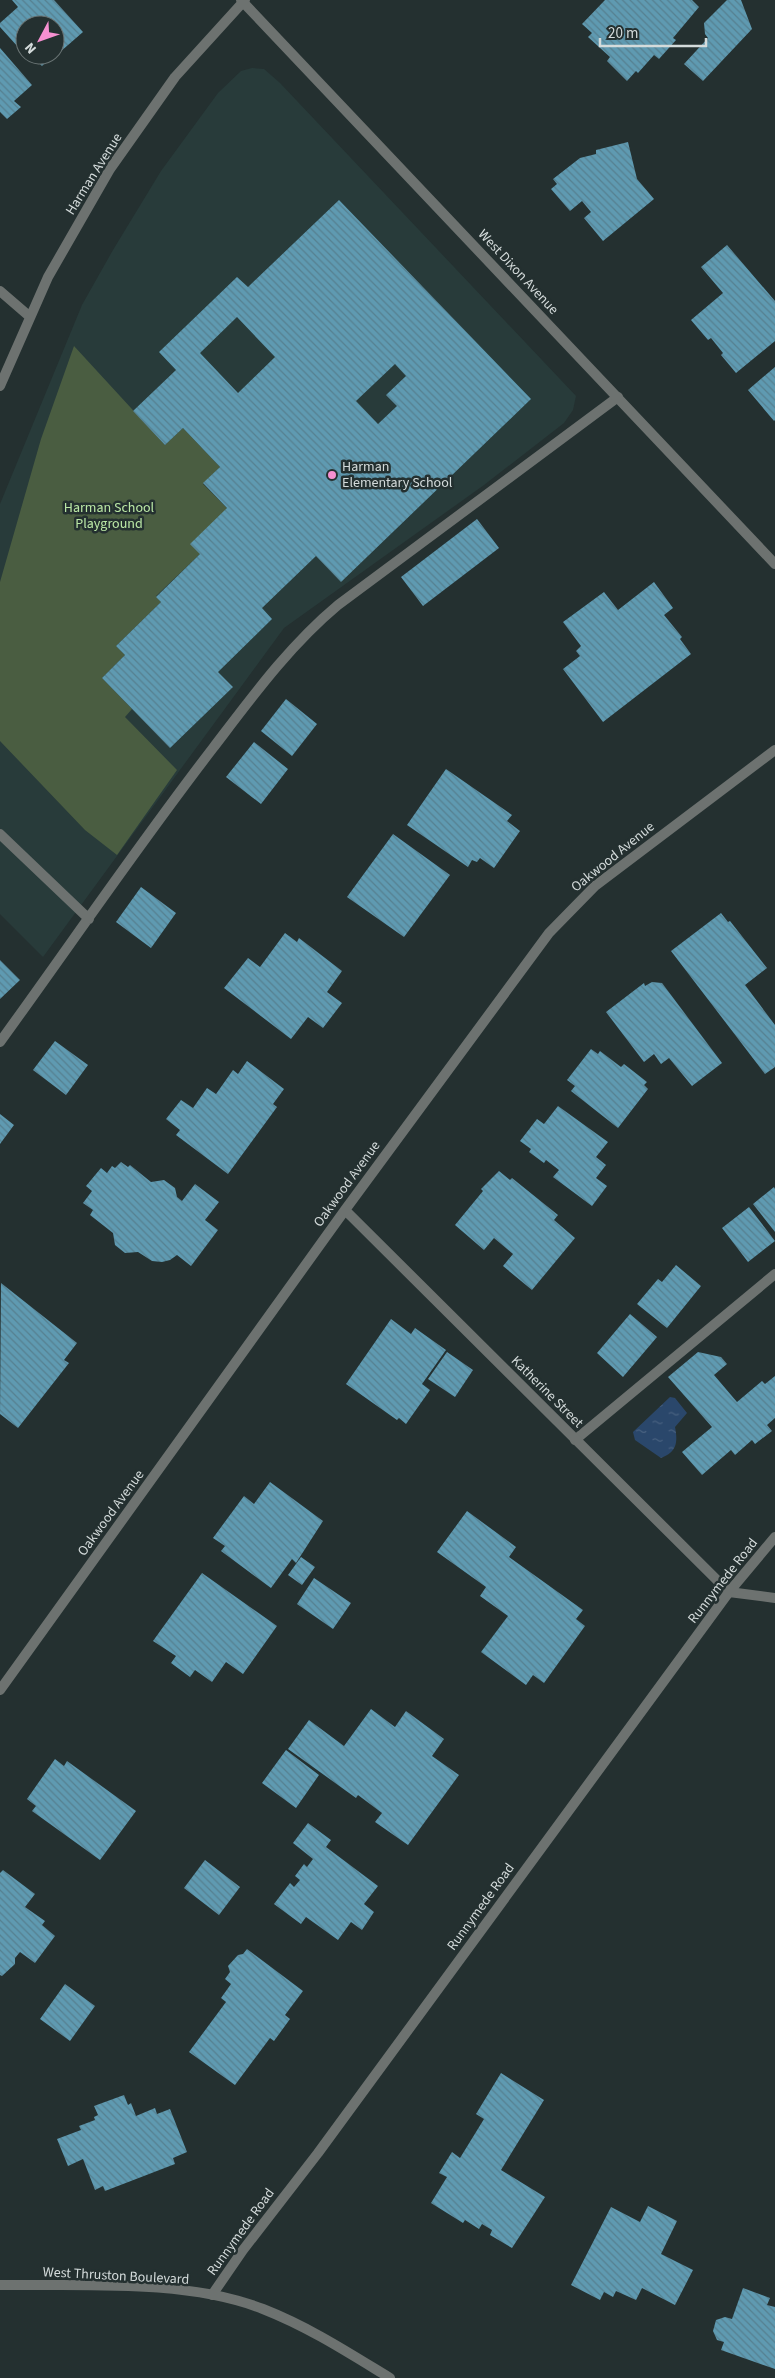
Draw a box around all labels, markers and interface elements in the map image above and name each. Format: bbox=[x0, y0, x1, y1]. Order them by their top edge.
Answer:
north arrow bbox=[15, 15, 65, 65]
scale bar bbox=[600, 15, 706, 47]
text: 20 m bbox=[608, 23, 638, 44]
text: N bbox=[20, 38, 42, 58]
street label: Harman Avenue bbox=[61, 129, 127, 219]
street label: West Dixon Avenue bbox=[473, 225, 563, 319]
place label: Harman Elementary School bbox=[342, 457, 453, 493]
marker: Harman Elementary School bbox=[326, 469, 338, 481]
park label: Harman School Playground bbox=[64, 498, 155, 534]
street label: Oakwood Avenue bbox=[567, 817, 659, 897]
street label: Oakwood Avenue bbox=[309, 1137, 385, 1231]
street label: Katherine Street bbox=[506, 1351, 588, 1433]
street label: Oakwood Avenue bbox=[73, 1466, 149, 1560]
street label: Runnymede Road bbox=[683, 1534, 763, 1628]
street label: Runnymede Road bbox=[442, 1859, 520, 1955]
street label: Runnymede Road bbox=[202, 2184, 280, 2280]
street label: West Thruston Boulevard bbox=[42, 2262, 190, 2290]

